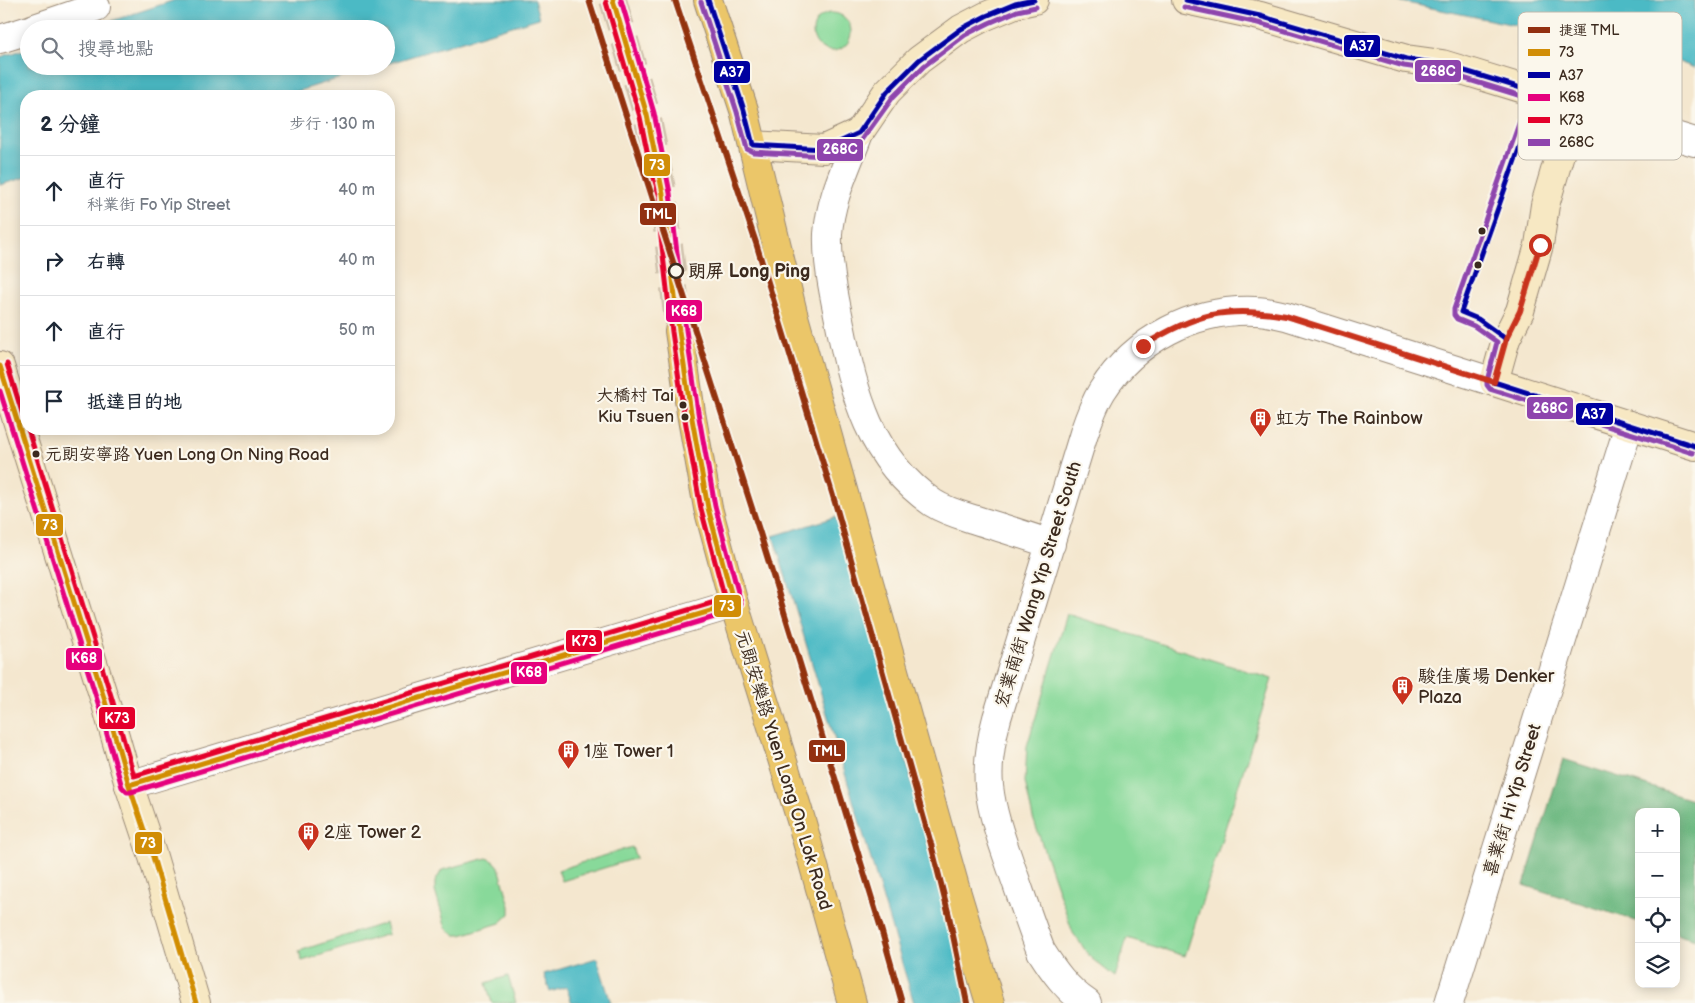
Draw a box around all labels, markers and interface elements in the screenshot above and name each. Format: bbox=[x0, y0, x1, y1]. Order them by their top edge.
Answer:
legend bbox=[1518, 12, 1682, 160]
search box bbox=[20, 20, 395, 75]
text: 捷運 TML bbox=[1559, 22, 1619, 39]
icon: search bbox=[38, 34, 66, 62]
line badge: A37 bbox=[1343, 34, 1381, 58]
text: 搜尋地點 bbox=[78, 38, 154, 61]
text: A37 bbox=[1349, 38, 1374, 55]
text: 73 bbox=[1559, 44, 1574, 61]
line badge: 268C bbox=[1414, 59, 1462, 83]
line badge: A37 bbox=[713, 60, 751, 84]
text: 268C bbox=[1420, 63, 1456, 80]
text: A37 bbox=[719, 64, 744, 81]
text: A37 bbox=[1559, 67, 1583, 84]
text: K68 bbox=[1559, 89, 1585, 106]
text: 2 分鐘 bbox=[40, 112, 100, 137]
text: K73 bbox=[1559, 112, 1584, 129]
text: 步行 · 130 m bbox=[290, 115, 375, 134]
text: 268C bbox=[1559, 134, 1594, 151]
line badge: 268C bbox=[816, 138, 864, 162]
text: 268C bbox=[822, 141, 858, 158]
line badge: 73 bbox=[643, 153, 671, 177]
text: 73 bbox=[649, 157, 665, 174]
text: 直行 bbox=[87, 170, 125, 193]
icon: ahead bbox=[40, 177, 68, 205]
text: 40 m bbox=[338, 181, 375, 200]
text: 科業街 Fo Yip Street bbox=[87, 196, 230, 215]
line badge: TML bbox=[639, 202, 677, 226]
text: TML bbox=[644, 206, 672, 223]
unlabelled marker bbox=[1477, 226, 1487, 236]
route start bbox=[1529, 234, 1552, 257]
icon: right bbox=[40, 247, 68, 275]
text: 右轉 bbox=[87, 251, 125, 274]
text: 40 m bbox=[338, 251, 375, 270]
unlabelled marker bbox=[1473, 260, 1483, 270]
place label: 朗屏 Long Ping bbox=[688, 261, 810, 282]
marker: 朗屏 Long Ping bbox=[668, 263, 684, 279]
line badge: K68 bbox=[665, 299, 703, 323]
text: K68 bbox=[671, 303, 697, 320]
icon: ahead bbox=[40, 317, 68, 345]
text: 直行 bbox=[87, 321, 125, 344]
text: 50 m bbox=[339, 321, 375, 340]
route end bbox=[1132, 335, 1155, 358]
place label: 大橋村 Tai Kiu Tsuen bbox=[596, 386, 674, 427]
icon: arrive bbox=[40, 387, 68, 415]
text: 抵達目的地 bbox=[87, 391, 182, 414]
line badge: 268C bbox=[1526, 396, 1574, 420]
marker: 大橋村 Tai Kiu Tsuen bbox=[678, 400, 688, 410]
text: 268C bbox=[1532, 400, 1568, 417]
line badge: A37 bbox=[1575, 402, 1614, 426]
building icon: 虹方 The Rainbow bbox=[1248, 406, 1272, 437]
text: A37 bbox=[1581, 406, 1606, 423]
place label: 虹方 The Rainbow bbox=[1276, 408, 1423, 429]
unlabelled marker bbox=[680, 412, 690, 422]
place label: 元朗安寧路 Yuen Long On Ning Road bbox=[45, 445, 329, 465]
marker: 元朗安寧路 Yuen Long On Ning Road bbox=[31, 449, 41, 459]
street label: 宏業南街 Wang Yip Street South bbox=[991, 459, 1086, 710]
line badge: 73 bbox=[35, 513, 64, 537]
text: 73 bbox=[42, 517, 58, 534]
line badge: 73 bbox=[713, 594, 742, 618]
text: 73 bbox=[719, 598, 735, 615]
street label: 元朗安樂路 Yuen Long On Lok Road bbox=[731, 628, 836, 913]
line badge: K73 bbox=[565, 629, 603, 653]
text: K73 bbox=[571, 633, 597, 650]
line badge: K68 bbox=[65, 647, 103, 671]
text: K68 bbox=[71, 650, 97, 667]
line badge: K68 bbox=[510, 661, 548, 685]
text: K68 bbox=[516, 664, 542, 681]
place label: 駿佳廣場 Denker Plaza bbox=[1418, 666, 1555, 708]
building icon: 駿佳廣場 Denker Plaza bbox=[1390, 674, 1414, 705]
line badge: K73 bbox=[98, 706, 136, 730]
text: K73 bbox=[104, 710, 130, 727]
street label: 喜業街 Hi Yip Street bbox=[1479, 721, 1546, 879]
building icon: 1座 Tower 1 bbox=[556, 739, 580, 770]
line badge: TML bbox=[808, 739, 846, 763]
place label: 1座 Tower 1 bbox=[584, 741, 674, 762]
text: TML bbox=[813, 743, 841, 760]
map controls bbox=[1635, 808, 1680, 988]
button: + bbox=[1635, 808, 1680, 853]
building icon: 2座 Tower 2 bbox=[296, 820, 320, 851]
place label: 2座 Tower 2 bbox=[324, 822, 422, 843]
line badge: 73 bbox=[134, 831, 163, 855]
text: 73 bbox=[140, 835, 156, 852]
button: − bbox=[1635, 853, 1680, 898]
button: locate bbox=[1635, 898, 1680, 943]
button: layers bbox=[1635, 943, 1680, 988]

